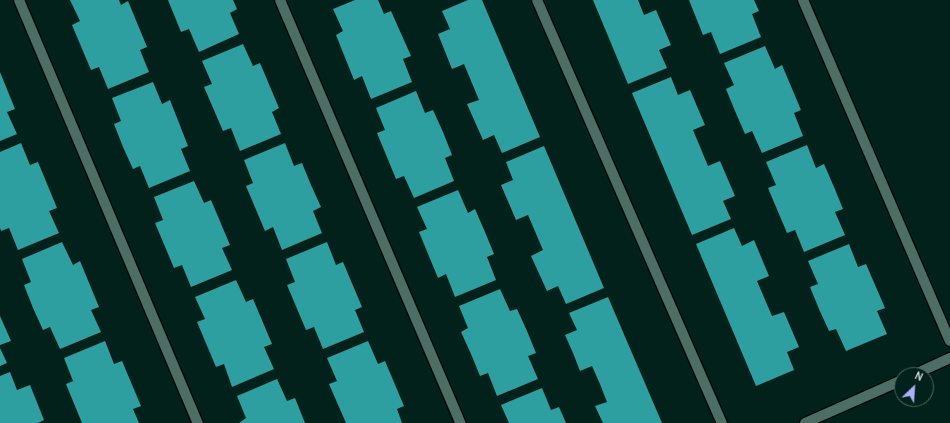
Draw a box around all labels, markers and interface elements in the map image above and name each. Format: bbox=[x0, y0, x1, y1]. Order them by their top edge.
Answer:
north arrow bbox=[894, 367, 934, 407]
text: N bbox=[913, 369, 925, 384]

